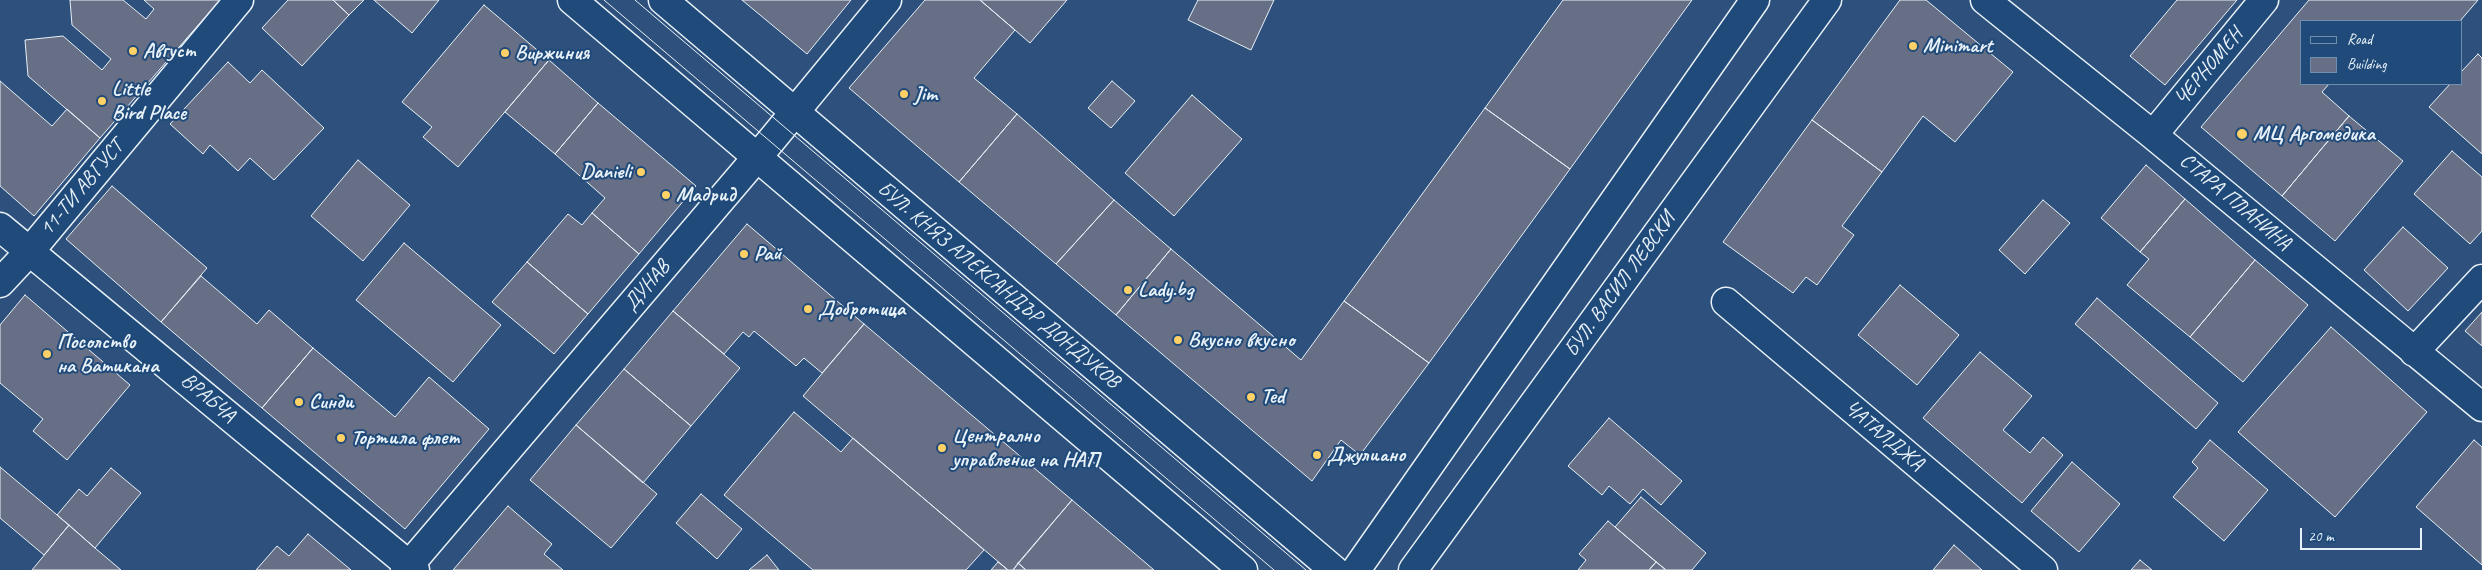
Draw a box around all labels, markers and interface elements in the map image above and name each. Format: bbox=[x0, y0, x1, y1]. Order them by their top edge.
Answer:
legend bbox=[2300, 20, 2462, 85]
street label: ЧЕРНОМЕН bbox=[2169, 23, 2249, 111]
text: Road bbox=[2347, 30, 2372, 49]
place label: Minimart bbox=[1923, 33, 1993, 59]
place label: Август bbox=[143, 38, 195, 64]
place label: Виржиния bbox=[515, 40, 589, 66]
marker: Minimart bbox=[1907, 40, 1919, 52]
marker: Август bbox=[127, 45, 139, 57]
marker: Виржиния bbox=[499, 47, 511, 59]
text: Building bbox=[2347, 55, 2386, 74]
place label: Little Bird Place bbox=[112, 76, 186, 126]
place label: Jim bbox=[914, 81, 937, 107]
marker: Jim bbox=[898, 88, 910, 100]
marker: Little Bird Place bbox=[96, 95, 108, 107]
place label: МЦ Аргомедика bbox=[2253, 121, 2375, 147]
marker: МЦ Аргомедика bbox=[2235, 127, 2249, 141]
street label: 11-ТИ АВГУСТ bbox=[35, 135, 129, 241]
street label: СТАРА ПЛАНИНА bbox=[2174, 148, 2296, 256]
place label: Danieli bbox=[581, 159, 631, 185]
marker: Danieli bbox=[635, 166, 647, 178]
street label: БУЛ. КНЯЗ АЛЕКСАНДЪР ДОНДУКОВ bbox=[872, 176, 1124, 394]
place label: Мадрид bbox=[676, 182, 736, 208]
marker: Мадрид bbox=[660, 189, 672, 201]
street label: БУЛ. ВАСИЛ ЛЕВСКИ bbox=[1559, 208, 1681, 362]
place label: Рай bbox=[754, 241, 781, 267]
marker: Рай bbox=[738, 248, 750, 260]
street label: ДУНАВ bbox=[619, 256, 675, 316]
place label: Lady.bg bbox=[1138, 277, 1193, 303]
marker: Lady.bg bbox=[1122, 284, 1134, 296]
place label: Добротица bbox=[818, 296, 905, 322]
marker: Добротица bbox=[802, 303, 814, 315]
place label: Вкусно вкусно bbox=[1188, 327, 1295, 353]
place label: Посолство на Ватикана bbox=[57, 329, 159, 379]
marker: Вкусно вкусно bbox=[1172, 334, 1184, 346]
marker: Посолство на Ватикана bbox=[41, 348, 53, 360]
street label: ВРАБЧА bbox=[175, 368, 241, 428]
place label: Ted bbox=[1261, 384, 1284, 410]
place label: Синди bbox=[309, 389, 354, 415]
marker: Ted bbox=[1245, 391, 1257, 403]
street label: ЧАТАЛДЖА bbox=[1839, 395, 1929, 477]
marker: Синди bbox=[293, 396, 305, 408]
place label: Централно управление на НАП bbox=[952, 423, 1099, 473]
place label: Тортила флет bbox=[351, 425, 460, 451]
marker: Тортила флет bbox=[335, 432, 347, 444]
marker: Централно управление на НАП bbox=[936, 442, 948, 454]
place label: Джулиано bbox=[1327, 442, 1405, 468]
marker: Джулиано bbox=[1311, 449, 1323, 461]
scale bar bbox=[2302, 518, 2424, 550]
text: 20 m bbox=[2308, 527, 2334, 546]

